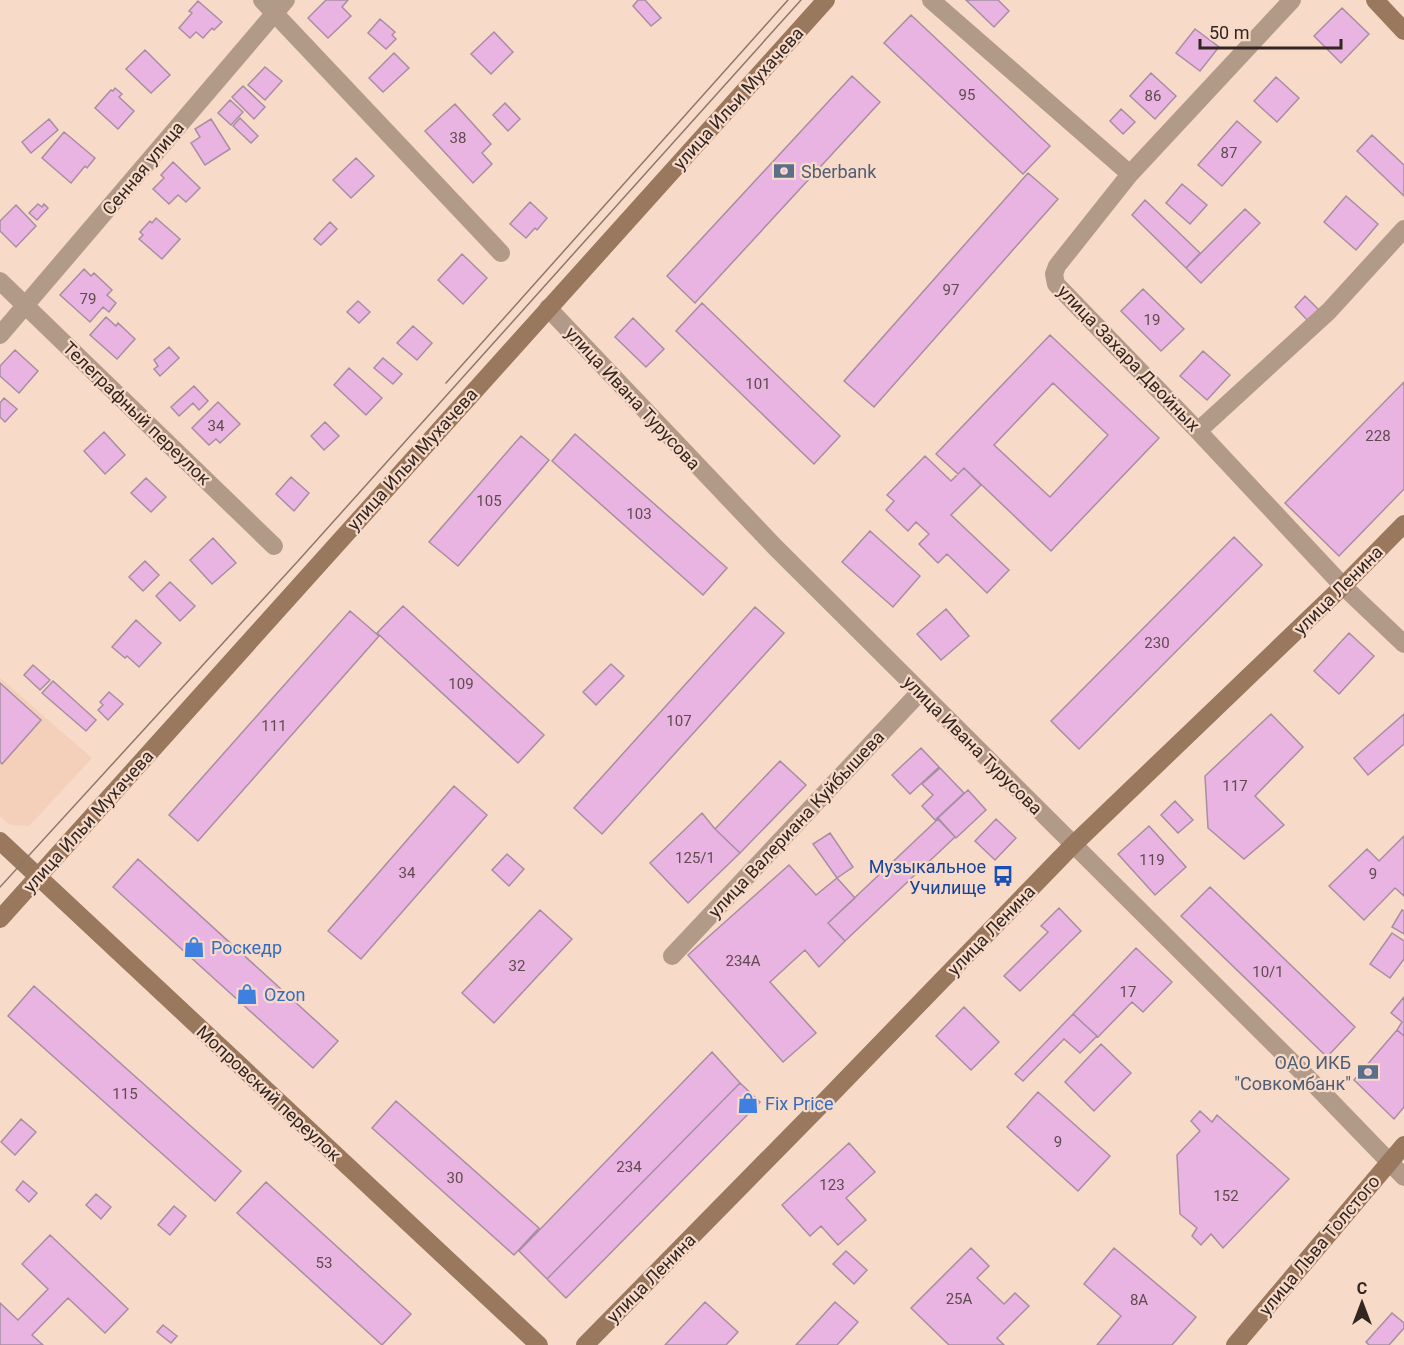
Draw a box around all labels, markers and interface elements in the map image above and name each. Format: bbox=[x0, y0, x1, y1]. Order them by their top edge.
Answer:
scale bar bbox=[1200, 12, 1341, 50]
text: 50 m bbox=[1209, 22, 1249, 43]
street label: улица Ильи Мухачева bbox=[669, 23, 807, 173]
house number: 95 bbox=[959, 86, 975, 104]
house number: 86 bbox=[1145, 87, 1161, 105]
street label: Сенная улица bbox=[98, 117, 188, 219]
house number: 38 bbox=[450, 129, 466, 147]
house number: 87 bbox=[1221, 144, 1237, 162]
bank icon: Sberbank bbox=[772, 159, 796, 183]
place label: Sberbank bbox=[801, 161, 877, 182]
street label: улица Захара Двойных bbox=[1054, 280, 1204, 436]
house number: 97 bbox=[943, 281, 959, 299]
house number: 79 bbox=[80, 290, 96, 308]
house number: 19 bbox=[1144, 311, 1160, 329]
street label: улица Ивана Турусова bbox=[561, 322, 705, 474]
street label: Телеграфный переулок bbox=[59, 337, 215, 489]
house number: 101 bbox=[745, 375, 771, 393]
street label: улица Ильи Мухачева bbox=[343, 384, 481, 534]
house number: 34 bbox=[208, 417, 225, 435]
house number: 228 bbox=[1365, 427, 1391, 445]
house number: 105 bbox=[476, 492, 502, 510]
house number: 103 bbox=[626, 505, 652, 523]
street label: улица Ленина bbox=[1289, 541, 1387, 639]
house number: 230 bbox=[1144, 634, 1170, 652]
street label: улица Ивана Турусова bbox=[899, 671, 1047, 819]
house number: 109 bbox=[448, 675, 474, 693]
house number: 107 bbox=[666, 712, 692, 730]
house number: 111 bbox=[261, 717, 287, 735]
street label: улица Валериана Куйбышева bbox=[704, 726, 888, 922]
street label: улица Ильи Мухачева bbox=[19, 746, 157, 896]
house number: 117 bbox=[1222, 777, 1248, 795]
house number: 125/1 bbox=[675, 849, 715, 867]
house number: 119 bbox=[1139, 851, 1165, 869]
place label: Музыкальное Училище bbox=[869, 856, 986, 898]
house number: 34 bbox=[399, 864, 416, 882]
bus stop icon: Музыкальное Училище bbox=[991, 864, 1015, 888]
house number: 9 bbox=[1369, 865, 1377, 883]
street label: улица Ленина bbox=[943, 881, 1039, 979]
shop icon: Роскедр bbox=[182, 935, 206, 959]
place label: Роскедр bbox=[211, 937, 282, 958]
house number: 234А bbox=[725, 952, 761, 970]
house number: 32 bbox=[509, 957, 525, 975]
house number: 10/1 bbox=[1252, 963, 1284, 981]
shop icon: Ozon bbox=[235, 982, 259, 1006]
house number: 17 bbox=[1120, 983, 1136, 1001]
place label: Ozon bbox=[264, 984, 305, 1005]
street label: Мопровский переулок bbox=[193, 1021, 346, 1165]
place label: ОАО ИКБ "Совкомбанк" bbox=[1234, 1052, 1351, 1094]
bank icon: ОАО ИКБ "Совкомбанк" bbox=[1356, 1060, 1380, 1084]
house number: 115 bbox=[112, 1085, 138, 1103]
shop icon: Fix Price bbox=[736, 1091, 760, 1115]
place label: Fix Price bbox=[765, 1093, 834, 1114]
house number: 9 bbox=[1054, 1133, 1062, 1151]
house number: 234 bbox=[616, 1158, 642, 1176]
house number: 30 bbox=[447, 1169, 463, 1187]
street label: улица Льва Толстого bbox=[1254, 1171, 1384, 1319]
house number: 123 bbox=[819, 1176, 845, 1194]
house number: 152 bbox=[1213, 1187, 1239, 1205]
street label: улица Ленина bbox=[602, 1229, 700, 1327]
house number: 53 bbox=[316, 1254, 332, 1272]
north arrow bbox=[1332, 1273, 1392, 1333]
text: С bbox=[1357, 1279, 1367, 1298]
house number: 25А bbox=[946, 1290, 973, 1308]
house number: 8А bbox=[1130, 1291, 1148, 1309]

